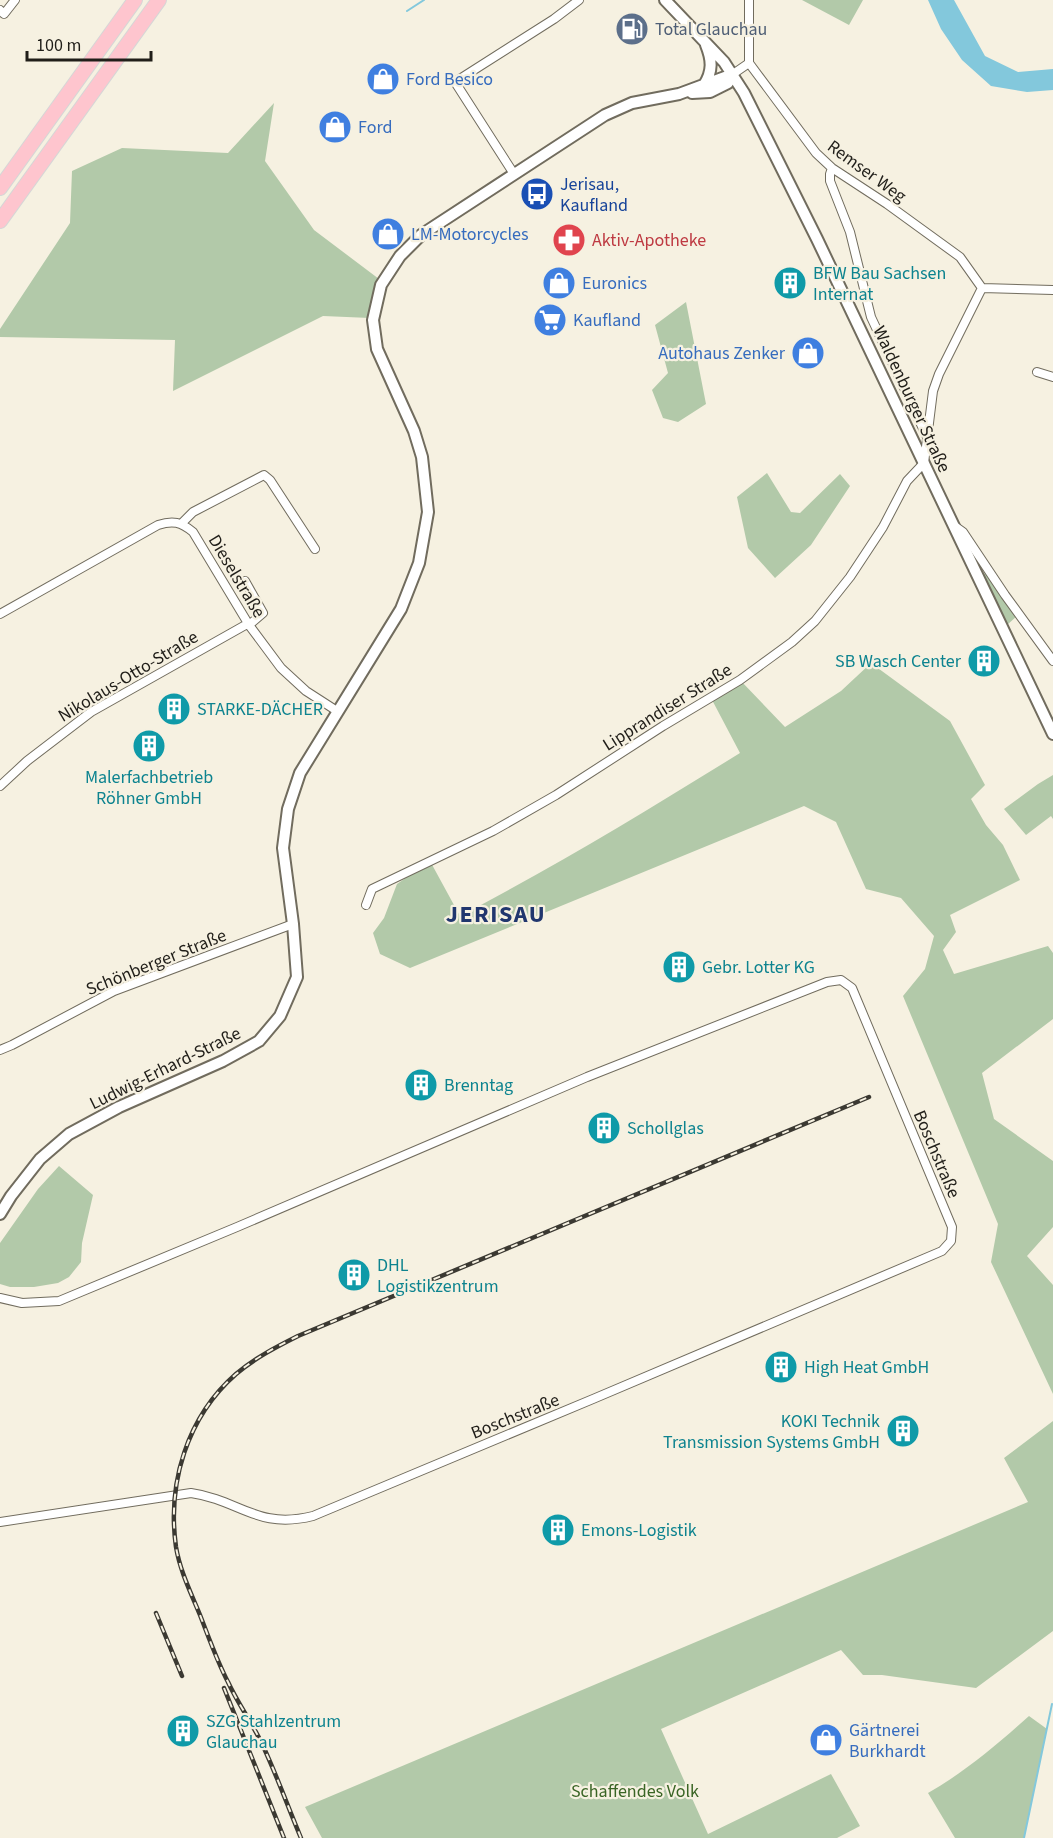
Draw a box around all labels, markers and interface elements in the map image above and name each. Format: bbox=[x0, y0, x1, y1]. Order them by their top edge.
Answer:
fuel station icon: Total Glauchau bbox=[614, 11, 650, 47]
place label: Total Glauchau bbox=[655, 17, 767, 42]
scale bar bbox=[27, 24, 152, 62]
text: 100 m bbox=[36, 33, 81, 58]
shop icon: Ford Besico bbox=[365, 61, 401, 97]
place label: Ford Besico bbox=[406, 67, 493, 92]
shop icon: Ford bbox=[317, 109, 353, 145]
place label: Ford bbox=[358, 115, 392, 140]
street label: Remser Weg bbox=[822, 134, 911, 209]
place label: Jerisau, Kaufland bbox=[560, 172, 628, 218]
bus stop icon: Jerisau, Kaufland bbox=[519, 176, 555, 212]
shop icon: LM-Motorcycles bbox=[370, 216, 406, 252]
place label: LM-Motorcycles bbox=[411, 222, 529, 247]
pharmacy icon: Aktiv-Apotheke bbox=[551, 222, 587, 258]
place label: Aktiv-Apotheke bbox=[592, 228, 706, 253]
place label: BFW Bau Sachsen Internat bbox=[813, 261, 946, 307]
shop icon: Euronics bbox=[541, 265, 577, 301]
building icon: BFW Bau Sachsen Internat bbox=[772, 265, 808, 301]
place label: Euronics bbox=[582, 271, 647, 296]
supermarket icon: Kaufland bbox=[532, 302, 568, 338]
place label: Kaufland bbox=[573, 308, 641, 333]
street label: Waldenburger Straße bbox=[867, 322, 957, 477]
shop icon: Autohaus Zenker bbox=[790, 335, 826, 371]
place label: Autohaus Zenker bbox=[658, 341, 786, 366]
street label: Dieselstraße bbox=[202, 530, 271, 623]
street label: Nikolaus-Otto-Straße bbox=[54, 625, 203, 728]
building icon: SB Wasch Center bbox=[966, 643, 1002, 679]
place label: SB Wasch Center bbox=[835, 649, 962, 674]
street label: Lipprandiser Straße bbox=[598, 658, 737, 757]
building icon: STARKE-DÄCHER bbox=[156, 691, 192, 727]
place label: STARKE-DÄCHER bbox=[197, 697, 323, 722]
building icon: Malerfachbetrieb Röhner GmbH bbox=[131, 728, 167, 764]
place label: Malerfachbetrieb Röhner GmbH bbox=[85, 765, 213, 811]
district label: JERISAU bbox=[446, 897, 546, 932]
street label: Schönberger Straße bbox=[82, 923, 230, 1002]
building icon: Gebr. Lotter KG bbox=[661, 949, 697, 985]
place label: Gebr. Lotter KG bbox=[702, 955, 815, 980]
street label: Ludwig-Erhard-Straße bbox=[85, 1021, 245, 1116]
building icon: Brenntag bbox=[403, 1067, 439, 1103]
place label: Brenntag bbox=[444, 1073, 513, 1098]
street label: Boschstraße bbox=[907, 1106, 966, 1202]
building icon: Schollglas bbox=[586, 1110, 622, 1146]
place label: Schollglas bbox=[627, 1116, 704, 1141]
place label: DHL Logistikzentrum bbox=[377, 1253, 499, 1299]
building icon: DHL Logistikzentrum bbox=[336, 1257, 372, 1293]
building icon: High Heat GmbH bbox=[763, 1349, 799, 1385]
place label: High Heat GmbH bbox=[804, 1355, 929, 1380]
street label: Boschstraße bbox=[467, 1387, 563, 1446]
place label: KOKI Technik Transmission Systems GmbH bbox=[663, 1409, 880, 1455]
building icon: KOKI Technik Transmission Systems GmbH bbox=[885, 1413, 921, 1449]
building icon: Emons-Logistik bbox=[540, 1512, 576, 1548]
place label: Emons-Logistik bbox=[581, 1518, 697, 1543]
place label: SZG Stahlzentrum Glauchau bbox=[206, 1709, 341, 1755]
building icon: SZG Stahlzentrum Glauchau bbox=[165, 1713, 201, 1749]
place label: Gärtnerei Burkhardt bbox=[849, 1718, 926, 1764]
shop icon: Gärtnerei Burkhardt bbox=[808, 1722, 844, 1758]
park label: Schaffendes Volk bbox=[571, 1779, 699, 1804]

